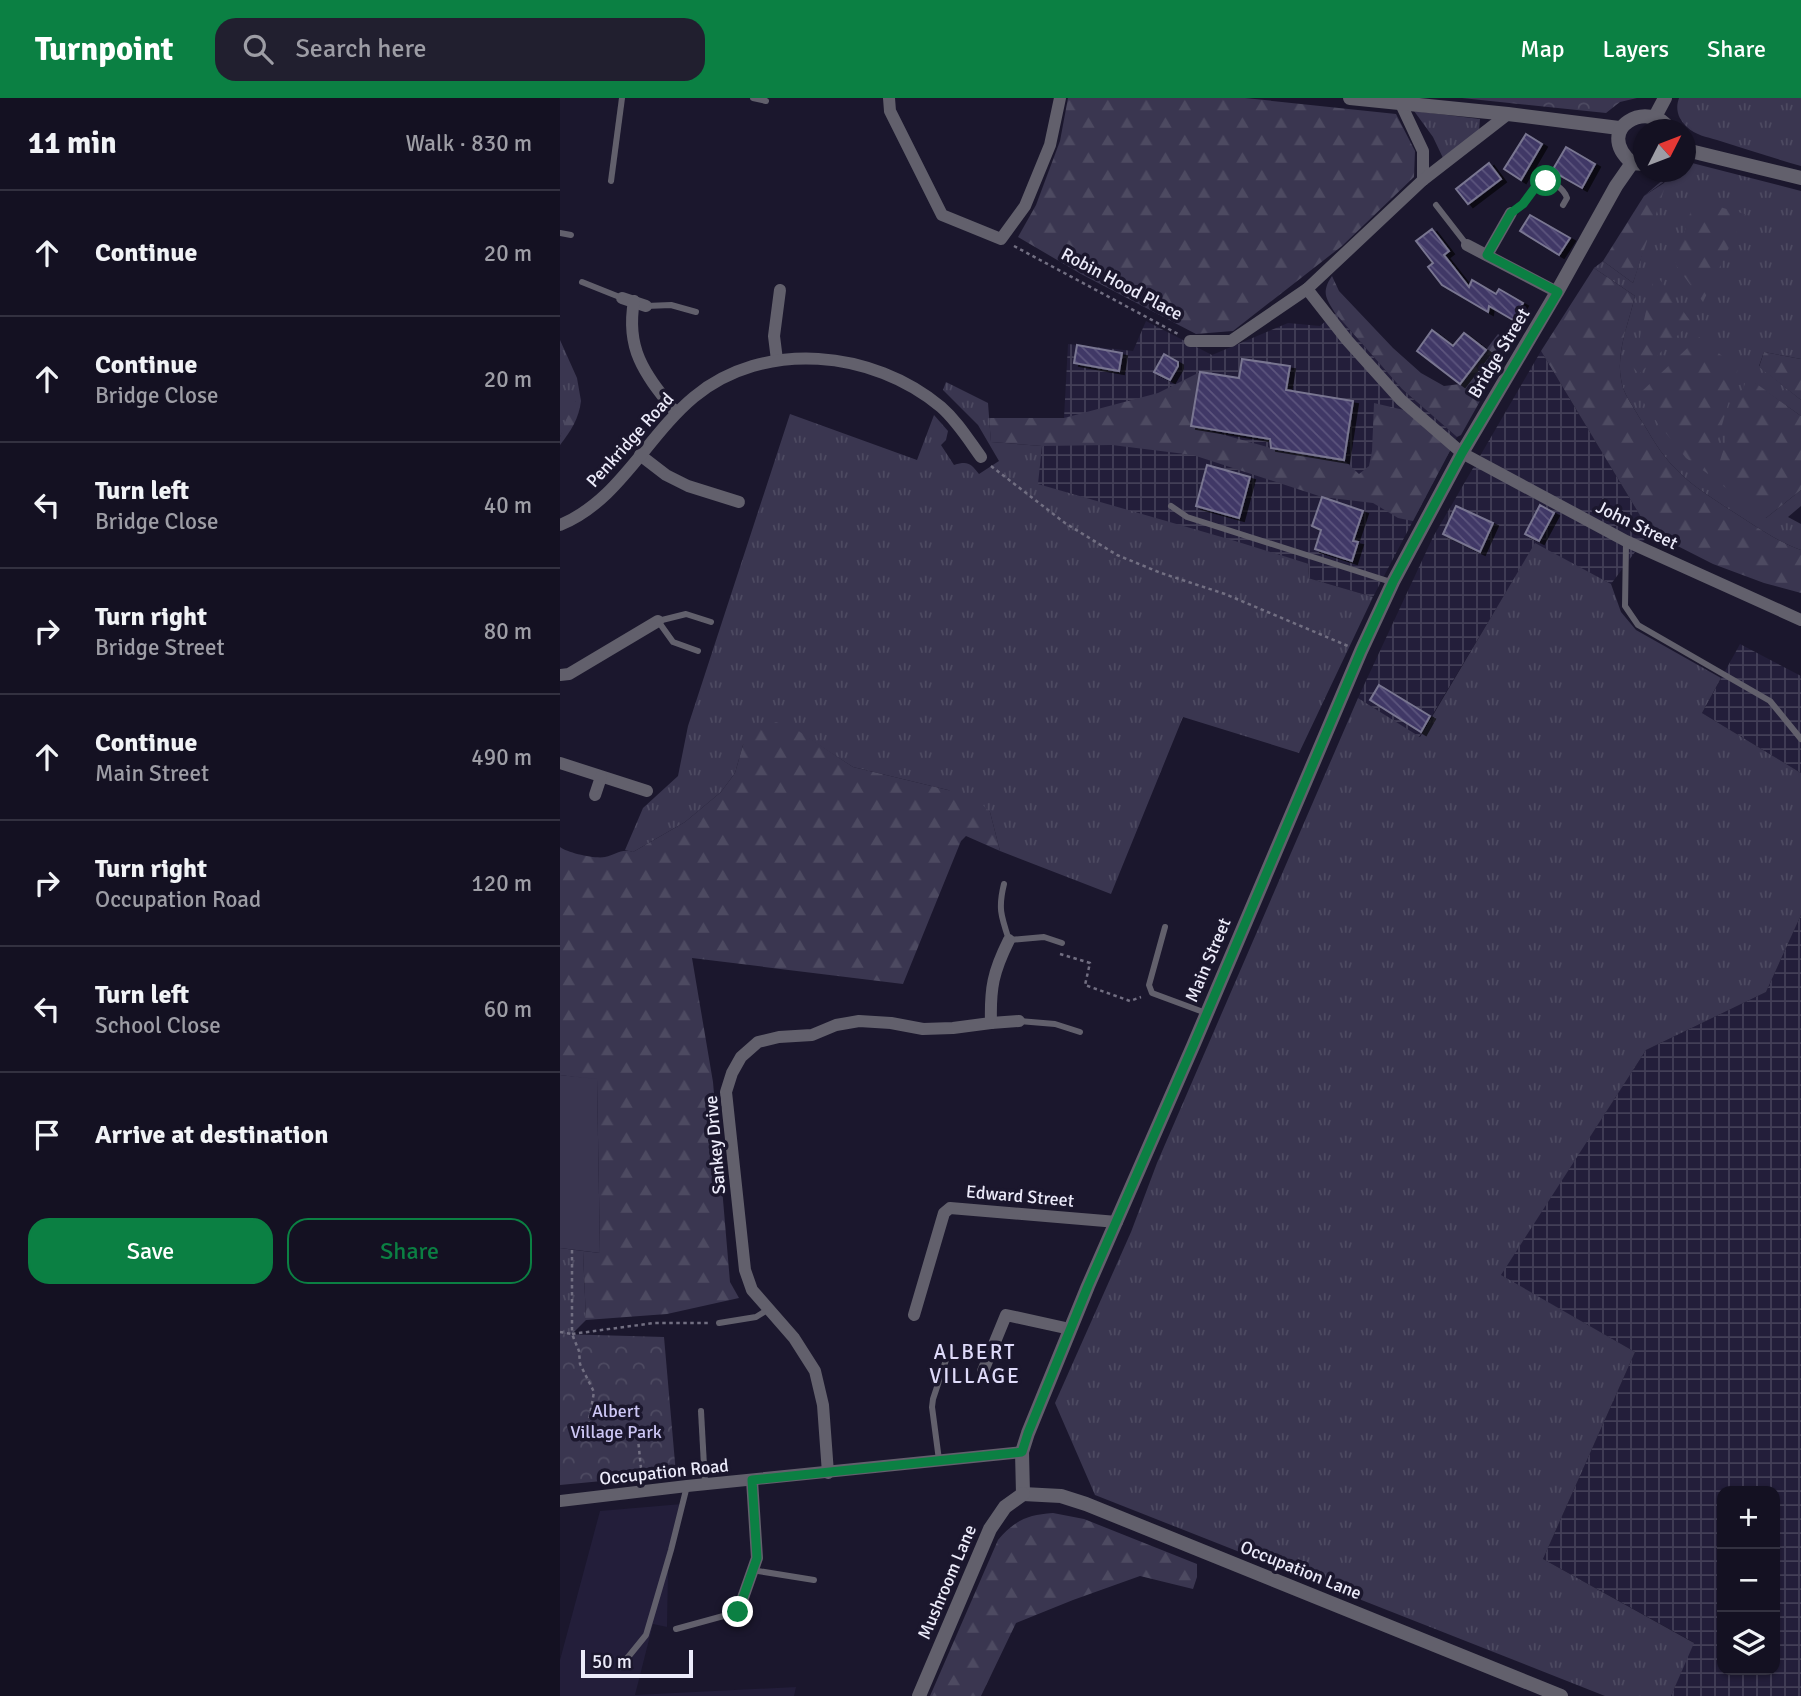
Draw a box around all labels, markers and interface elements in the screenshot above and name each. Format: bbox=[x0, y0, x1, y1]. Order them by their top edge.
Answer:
search box bbox=[215, 18, 705, 81]
text: Turnpoint bbox=[35, 29, 173, 70]
icon: search bbox=[239, 30, 277, 68]
text: Search here bbox=[295, 33, 427, 65]
text: Map bbox=[1520, 34, 1565, 64]
text: Layers bbox=[1603, 34, 1669, 64]
text: Share bbox=[1707, 34, 1766, 64]
north arrow bbox=[1633, 119, 1696, 182]
text: 11 min bbox=[28, 125, 117, 162]
text: Walk · 830 m bbox=[406, 129, 532, 158]
route start bbox=[1530, 165, 1561, 196]
icon: ahead bbox=[28, 234, 66, 272]
text: Continue bbox=[95, 237, 197, 269]
text: 20 m bbox=[484, 239, 532, 268]
street label: Robin Hood Place bbox=[1057, 243, 1187, 325]
street label: Bridge Street bbox=[1463, 304, 1535, 402]
text: Continue bbox=[95, 349, 197, 381]
icon: ahead bbox=[28, 360, 66, 398]
text: 20 m bbox=[484, 365, 532, 394]
text: Bridge Close bbox=[95, 381, 219, 410]
street label: Penkridge Road bbox=[582, 388, 678, 492]
text: Turn left bbox=[95, 475, 189, 507]
icon: left bbox=[28, 486, 66, 524]
text: 40 m bbox=[484, 491, 532, 520]
street label: John Street bbox=[1593, 496, 1681, 554]
text: Bridge Close bbox=[95, 507, 219, 536]
text: Turn right bbox=[95, 601, 207, 633]
icon: right bbox=[28, 612, 66, 650]
text: 80 m bbox=[484, 617, 532, 646]
text: Bridge Street bbox=[95, 633, 225, 662]
text: Continue bbox=[95, 727, 197, 759]
icon: ahead bbox=[28, 738, 66, 776]
text: 490 m bbox=[471, 743, 532, 772]
text: Main Street bbox=[95, 759, 209, 788]
text: Turn right bbox=[95, 853, 207, 885]
icon: right bbox=[28, 864, 66, 902]
text: 120 m bbox=[471, 869, 532, 898]
text: Occupation Road bbox=[95, 885, 261, 914]
street label: Main Street bbox=[1180, 915, 1236, 1005]
text: Turn left bbox=[95, 979, 189, 1011]
icon: left bbox=[28, 990, 66, 1028]
text: 60 m bbox=[484, 995, 532, 1024]
text: School Close bbox=[95, 1011, 221, 1040]
street label: Sankey Drive bbox=[700, 1095, 730, 1195]
icon: arrive bbox=[28, 1116, 66, 1154]
text: Arrive at destination bbox=[95, 1119, 328, 1151]
street label: Edward Street bbox=[965, 1180, 1075, 1212]
button: Save bbox=[28, 1218, 273, 1284]
button: Share bbox=[287, 1218, 532, 1284]
district label: ALBERT VILLAGE bbox=[929, 1339, 1021, 1389]
park label: Albert Village Park bbox=[570, 1400, 662, 1443]
street label: Occupation Road bbox=[598, 1454, 730, 1490]
map controls bbox=[1717, 1486, 1780, 1675]
button: + bbox=[1717, 1486, 1780, 1549]
street label: Mushroom Lane bbox=[913, 1521, 981, 1643]
street label: Occupation Lane bbox=[1237, 1536, 1365, 1604]
button: − bbox=[1717, 1549, 1780, 1612]
route end bbox=[722, 1596, 753, 1627]
button: layers bbox=[1717, 1612, 1780, 1675]
scale bar bbox=[581, 1647, 693, 1679]
text: 50 m bbox=[592, 1650, 632, 1674]

